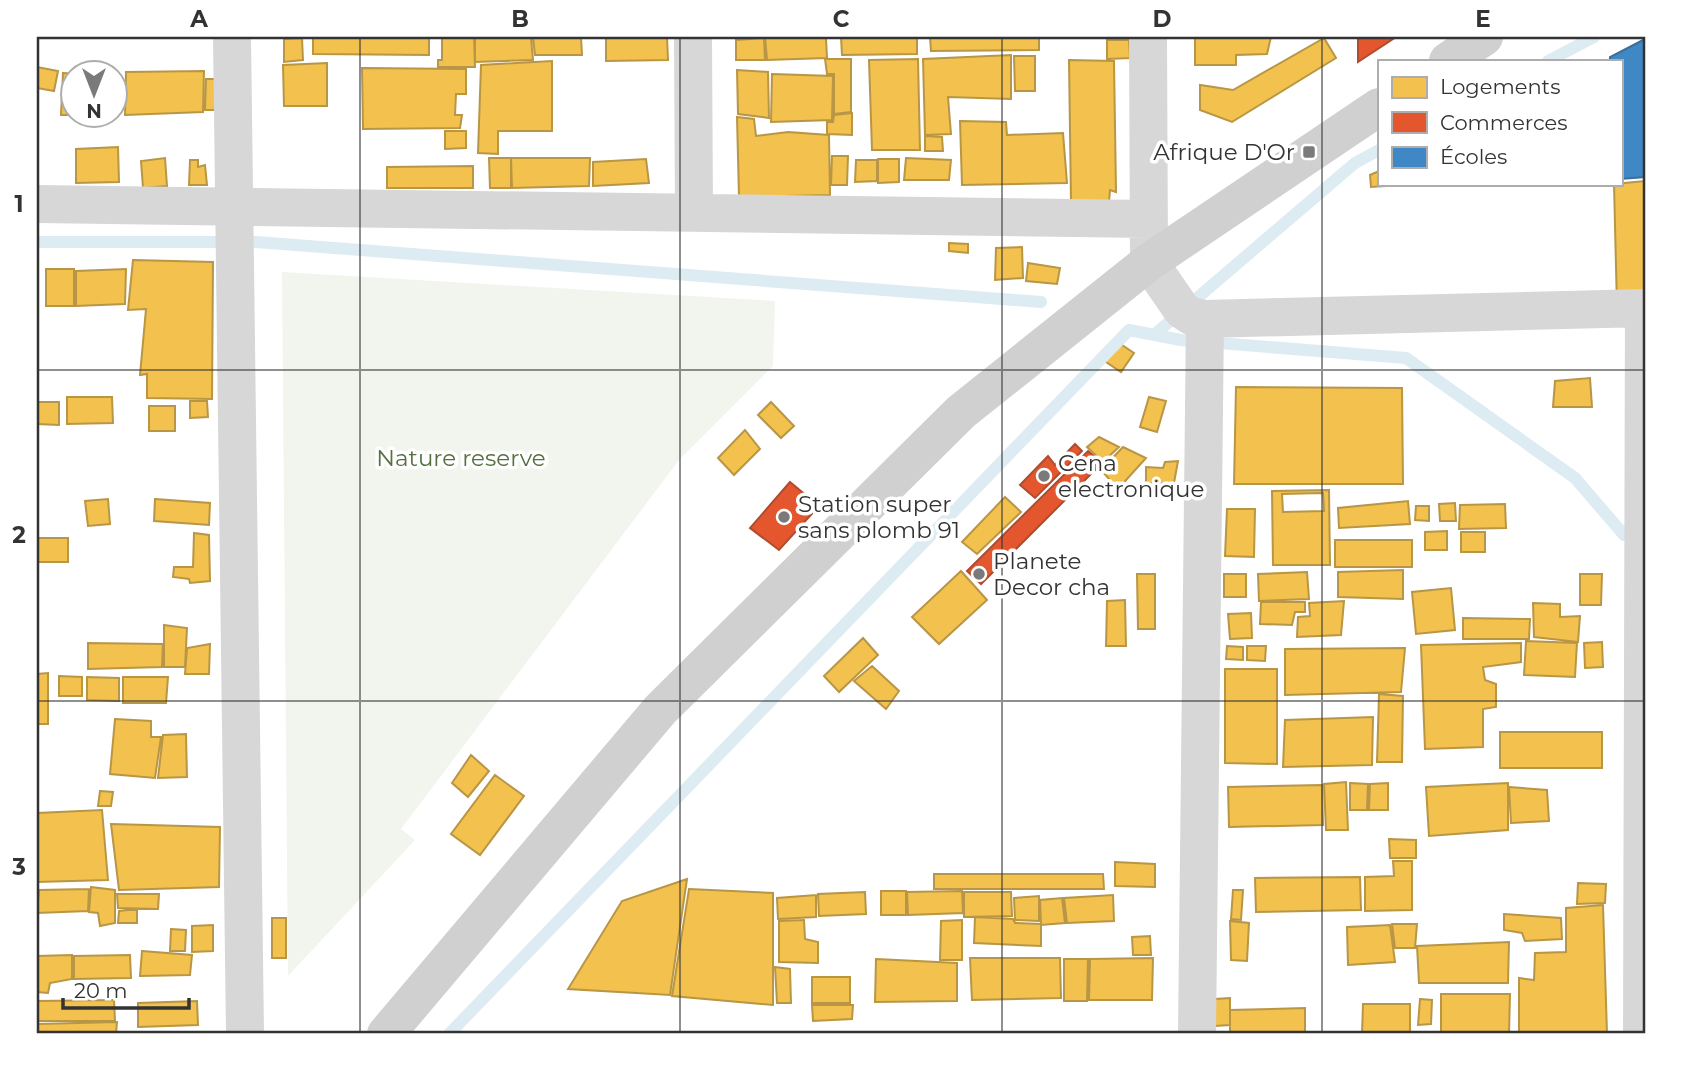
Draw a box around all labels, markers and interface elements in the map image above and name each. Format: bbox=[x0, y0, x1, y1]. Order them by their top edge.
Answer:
text: A bbox=[189, 5, 208, 33]
text: B bbox=[511, 5, 529, 33]
text: C bbox=[833, 5, 850, 33]
text: D bbox=[1153, 5, 1172, 33]
text: E bbox=[1475, 5, 1491, 33]
north arrow bbox=[60, 60, 130, 130]
legend bbox=[1378, 60, 1622, 186]
text: Logements bbox=[1440, 74, 1560, 99]
text: N bbox=[86, 99, 102, 122]
text: Commerces bbox=[1440, 110, 1568, 135]
place label: Afrique D'Or bbox=[1153, 138, 1295, 166]
marker: Afrique D'Or bbox=[1301, 144, 1317, 160]
text: Écoles bbox=[1440, 144, 1507, 169]
text: 1 bbox=[14, 190, 24, 218]
park label: Nature reserve bbox=[376, 444, 546, 472]
place label: Cena electronique bbox=[1058, 449, 1204, 503]
marker: Cena electronique bbox=[1036, 468, 1052, 484]
place label: Station super sans plomb 91 bbox=[798, 490, 960, 544]
marker: Station super sans plomb 91 bbox=[776, 509, 792, 525]
text: 2 bbox=[12, 521, 26, 549]
place label: Planete Decor cha bbox=[993, 547, 1110, 601]
marker: Planete Decor cha bbox=[971, 566, 987, 582]
text: 3 bbox=[11, 853, 26, 881]
scale bar bbox=[63, 966, 189, 1010]
text: 20 m bbox=[74, 978, 128, 1003]

